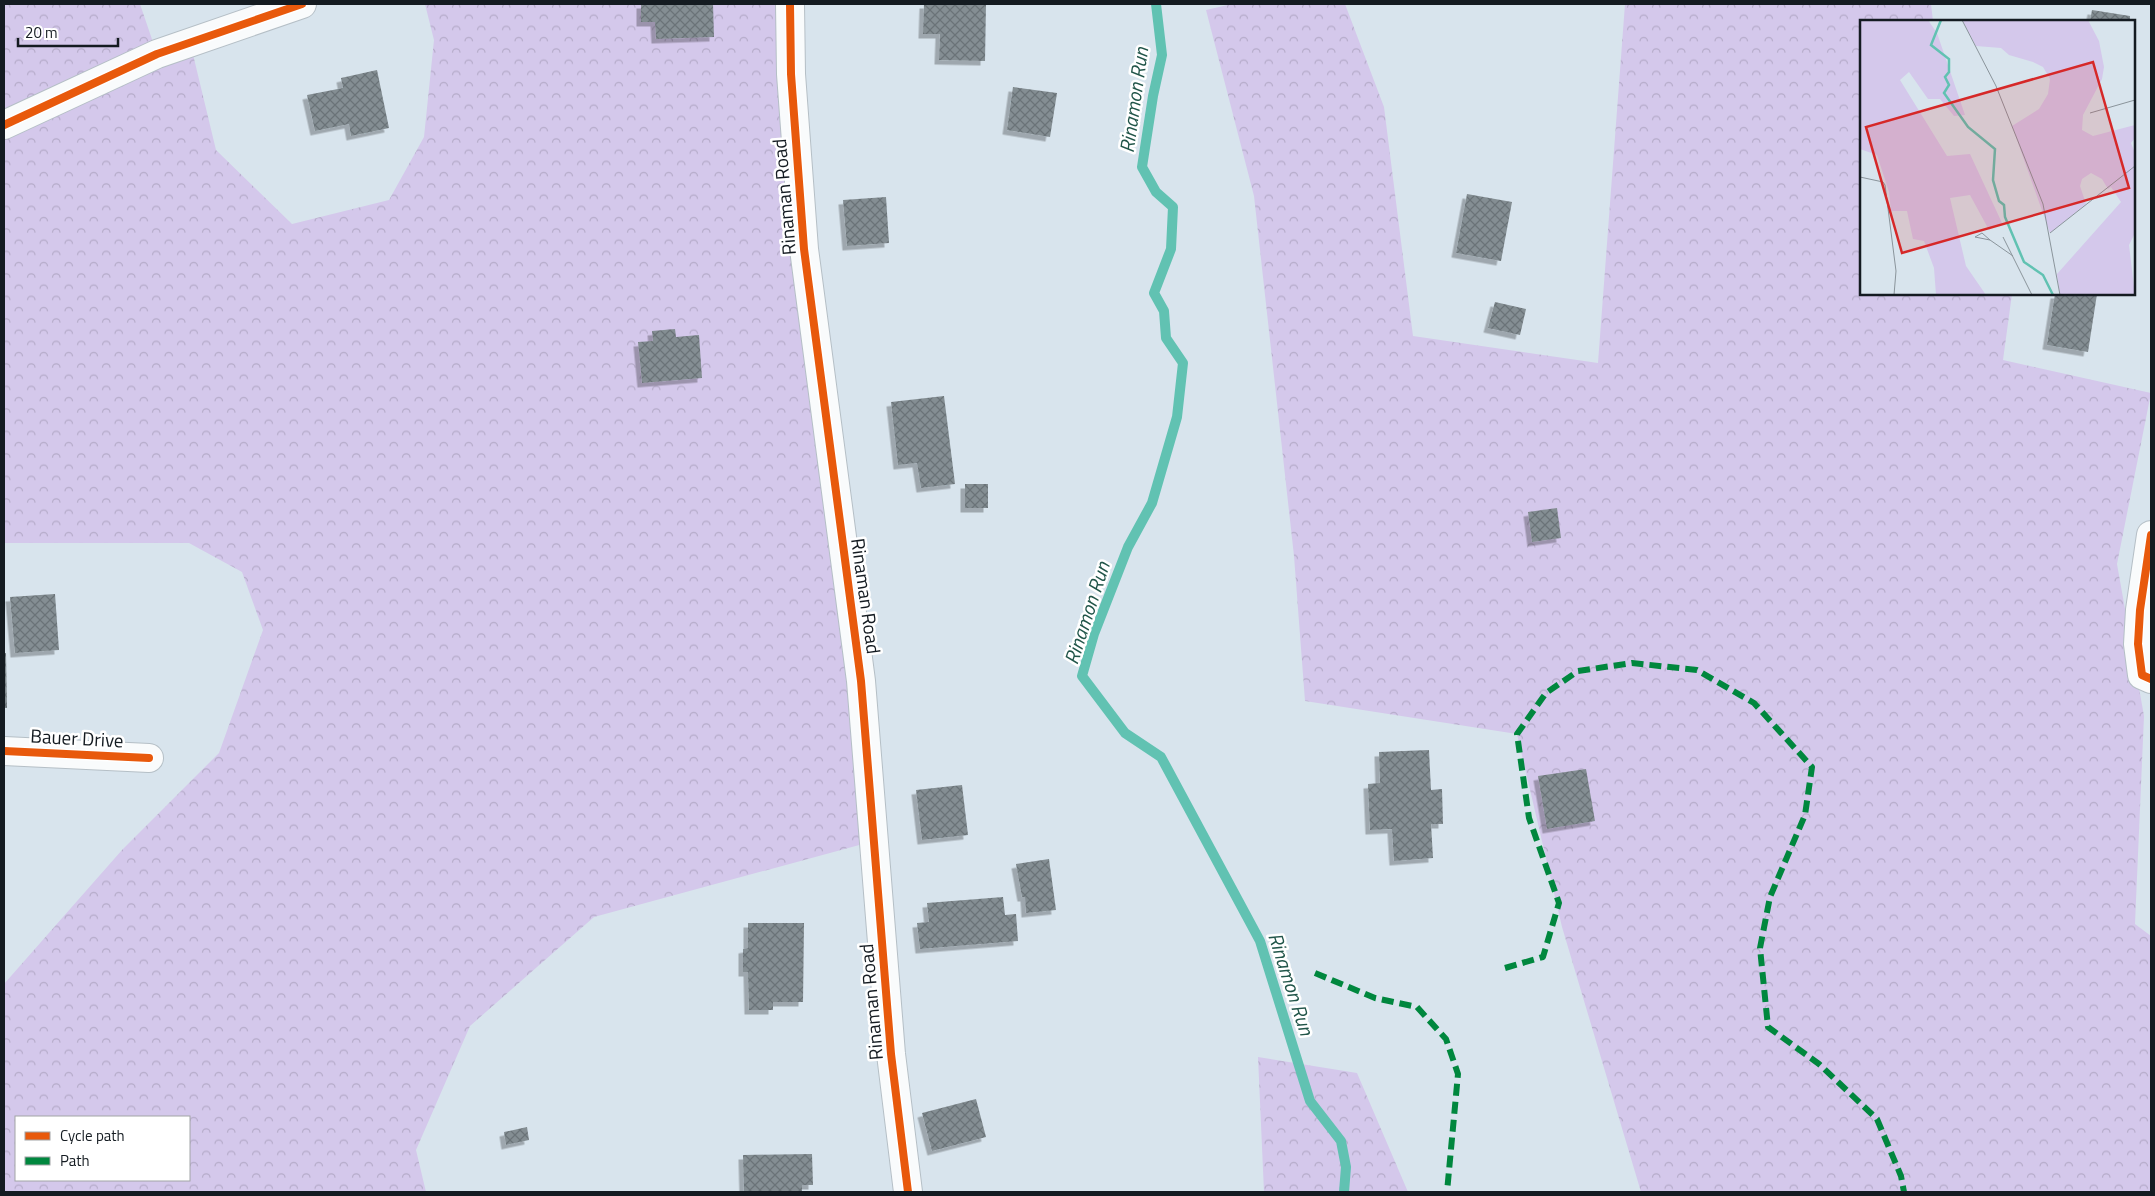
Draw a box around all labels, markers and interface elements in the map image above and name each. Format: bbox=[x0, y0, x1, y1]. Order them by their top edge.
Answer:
scale bar bbox=[18, 15, 118, 47]
inset map bbox=[1860, 20, 2135, 295]
text: 20 m bbox=[25, 21, 58, 44]
water label: Rinamon Run bbox=[1111, 44, 1156, 155]
street label: Rinaman Road bbox=[764, 138, 803, 256]
street label: Rinaman Road bbox=[844, 536, 889, 656]
water label: Rinamon Run bbox=[1055, 557, 1118, 668]
street label: Bauer Drive bbox=[30, 721, 124, 754]
water label: Rinamon Run bbox=[1260, 929, 1323, 1040]
street label: Rinaman Road bbox=[851, 943, 890, 1061]
legend bbox=[15, 1116, 190, 1181]
text: Cycle path bbox=[60, 1124, 125, 1147]
text: Path bbox=[60, 1149, 90, 1172]

